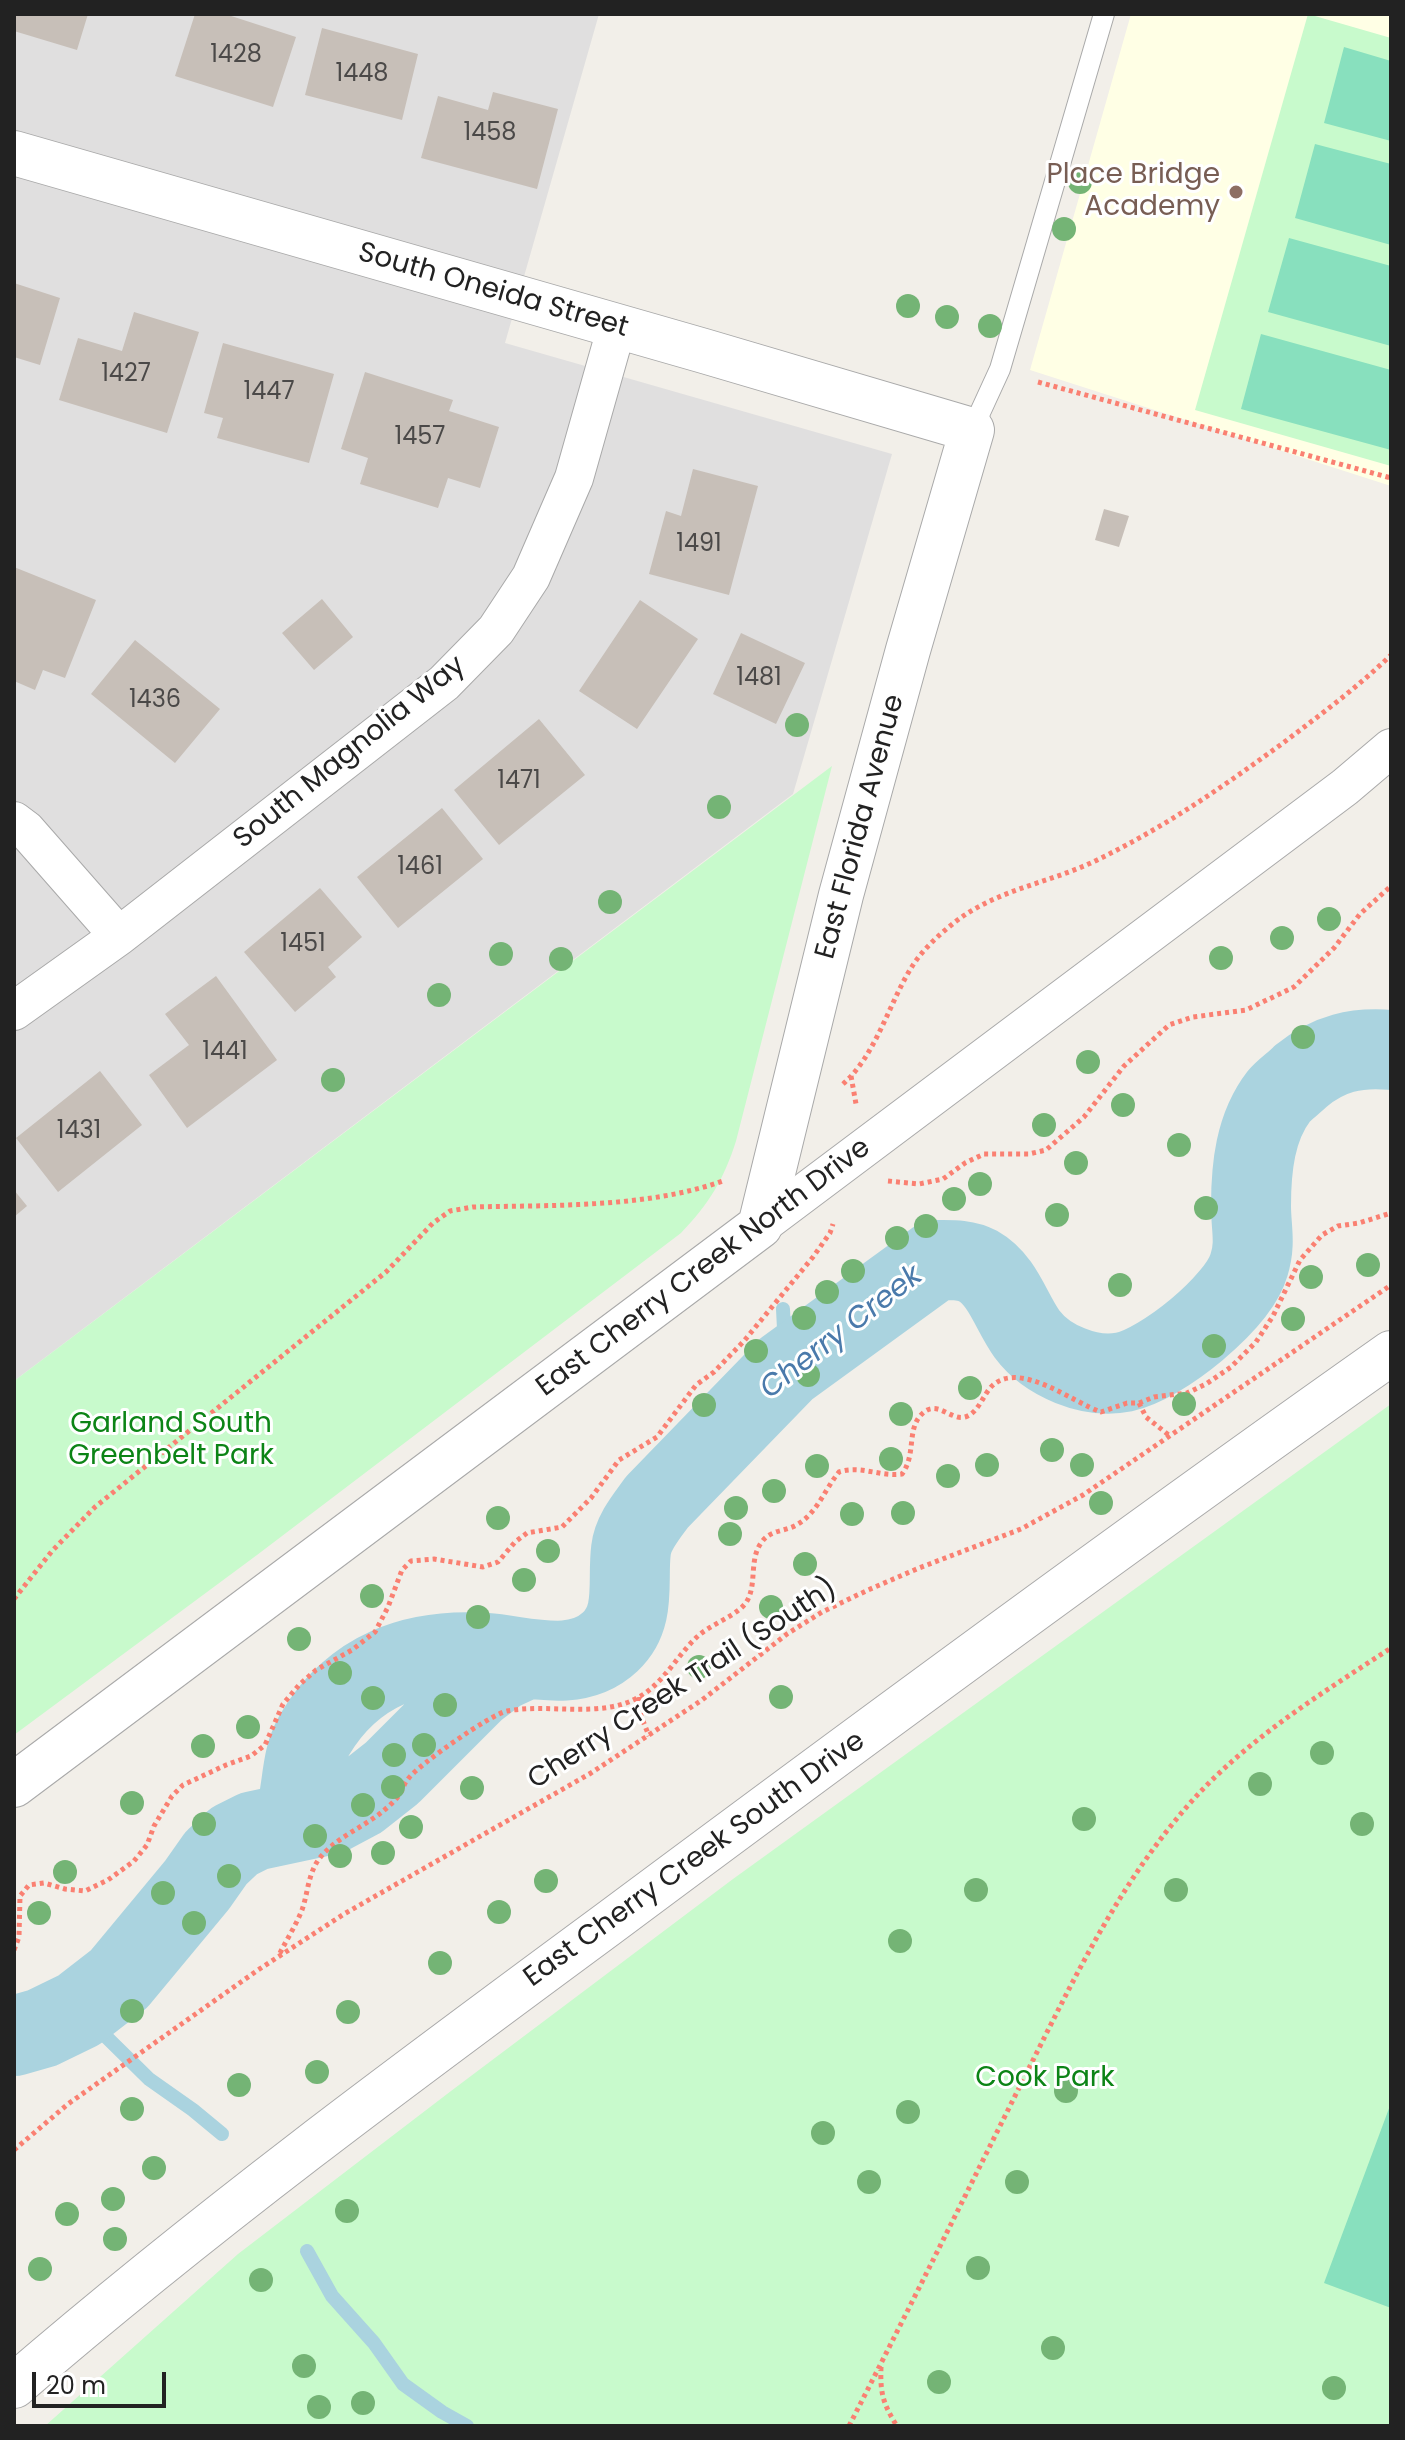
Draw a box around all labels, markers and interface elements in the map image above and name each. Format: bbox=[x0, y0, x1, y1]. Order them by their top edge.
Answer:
house number: 1428 bbox=[210, 42, 262, 70]
house number: 1448 bbox=[335, 61, 389, 89]
house number: 1458 bbox=[464, 120, 516, 148]
place label: Place Bridge Academy bbox=[1046, 159, 1220, 225]
marker: Place Bridge Academy bbox=[1227, 183, 1245, 201]
street label: South Oneida Street bbox=[354, 236, 632, 346]
house number: 1427 bbox=[101, 361, 151, 389]
house number: 1447 bbox=[244, 379, 294, 407]
house number: 1457 bbox=[395, 424, 445, 452]
house number: 1491 bbox=[676, 531, 722, 559]
street label: South Magnolia Way bbox=[228, 649, 472, 857]
house number: 1481 bbox=[736, 665, 782, 693]
house number: 1436 bbox=[129, 687, 181, 715]
street label: East Florida Avenue bbox=[810, 691, 912, 963]
house number: 1471 bbox=[497, 768, 541, 796]
house number: 1461 bbox=[397, 854, 443, 882]
house number: 1451 bbox=[280, 931, 326, 959]
house number: 1441 bbox=[202, 1039, 248, 1067]
house number: 1431 bbox=[57, 1118, 101, 1146]
street label: East Cherry Creek North Drive bbox=[531, 1131, 877, 1405]
water label: Cherry Creek bbox=[754, 1258, 930, 1408]
park label: Garland South Greenbelt Park bbox=[68, 1408, 274, 1474]
street label: Cherry Creek Trail (South) bbox=[522, 1573, 844, 1797]
street label: East Cherry Creek South Drive bbox=[518, 1725, 872, 1995]
park label: Cook Park bbox=[975, 2062, 1115, 2096]
scale bar bbox=[36, 2356, 170, 2406]
text: 20 m bbox=[46, 2369, 106, 2402]

